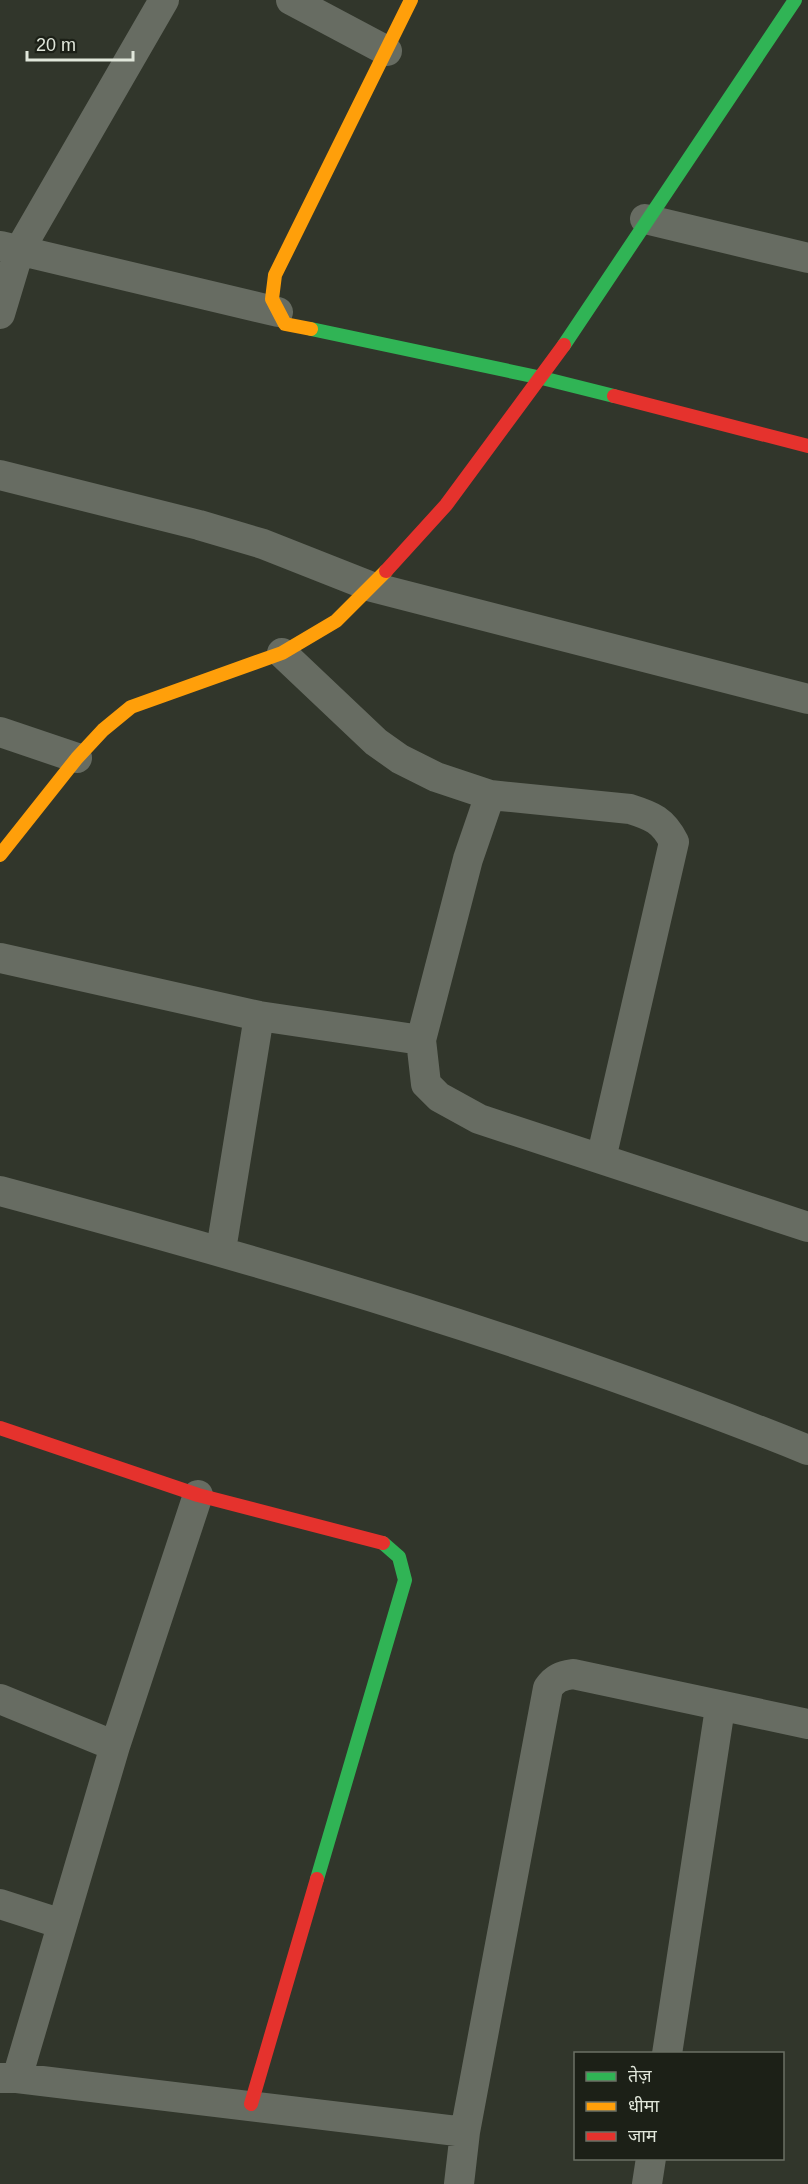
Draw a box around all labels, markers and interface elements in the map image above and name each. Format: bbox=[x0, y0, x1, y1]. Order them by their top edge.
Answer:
scale bar bbox=[27, 24, 134, 62]
text: 20 m bbox=[36, 35, 76, 55]
legend bbox=[574, 2052, 784, 2160]
text: तेज़ bbox=[628, 2065, 652, 2086]
text: धीमा bbox=[628, 2096, 659, 2116]
text: जाम bbox=[628, 2126, 658, 2146]

